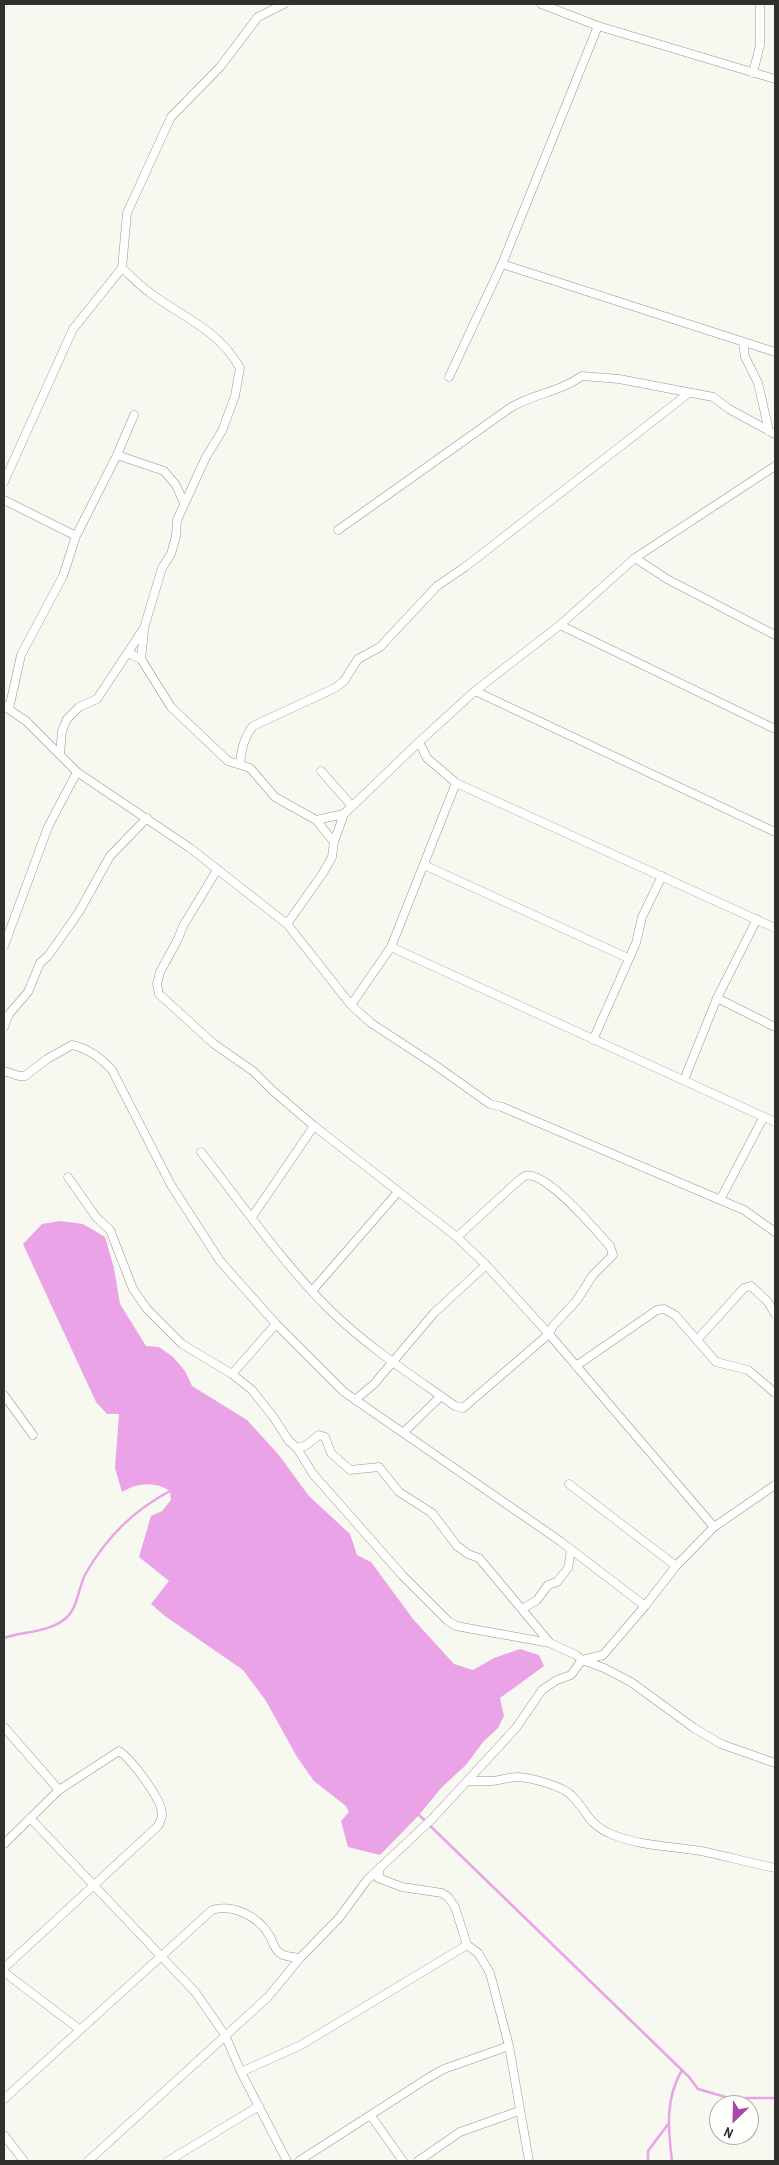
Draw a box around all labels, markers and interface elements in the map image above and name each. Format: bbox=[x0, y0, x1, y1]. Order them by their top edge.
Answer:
north arrow bbox=[709, 2095, 759, 2145]
text: N bbox=[721, 2123, 736, 2143]

